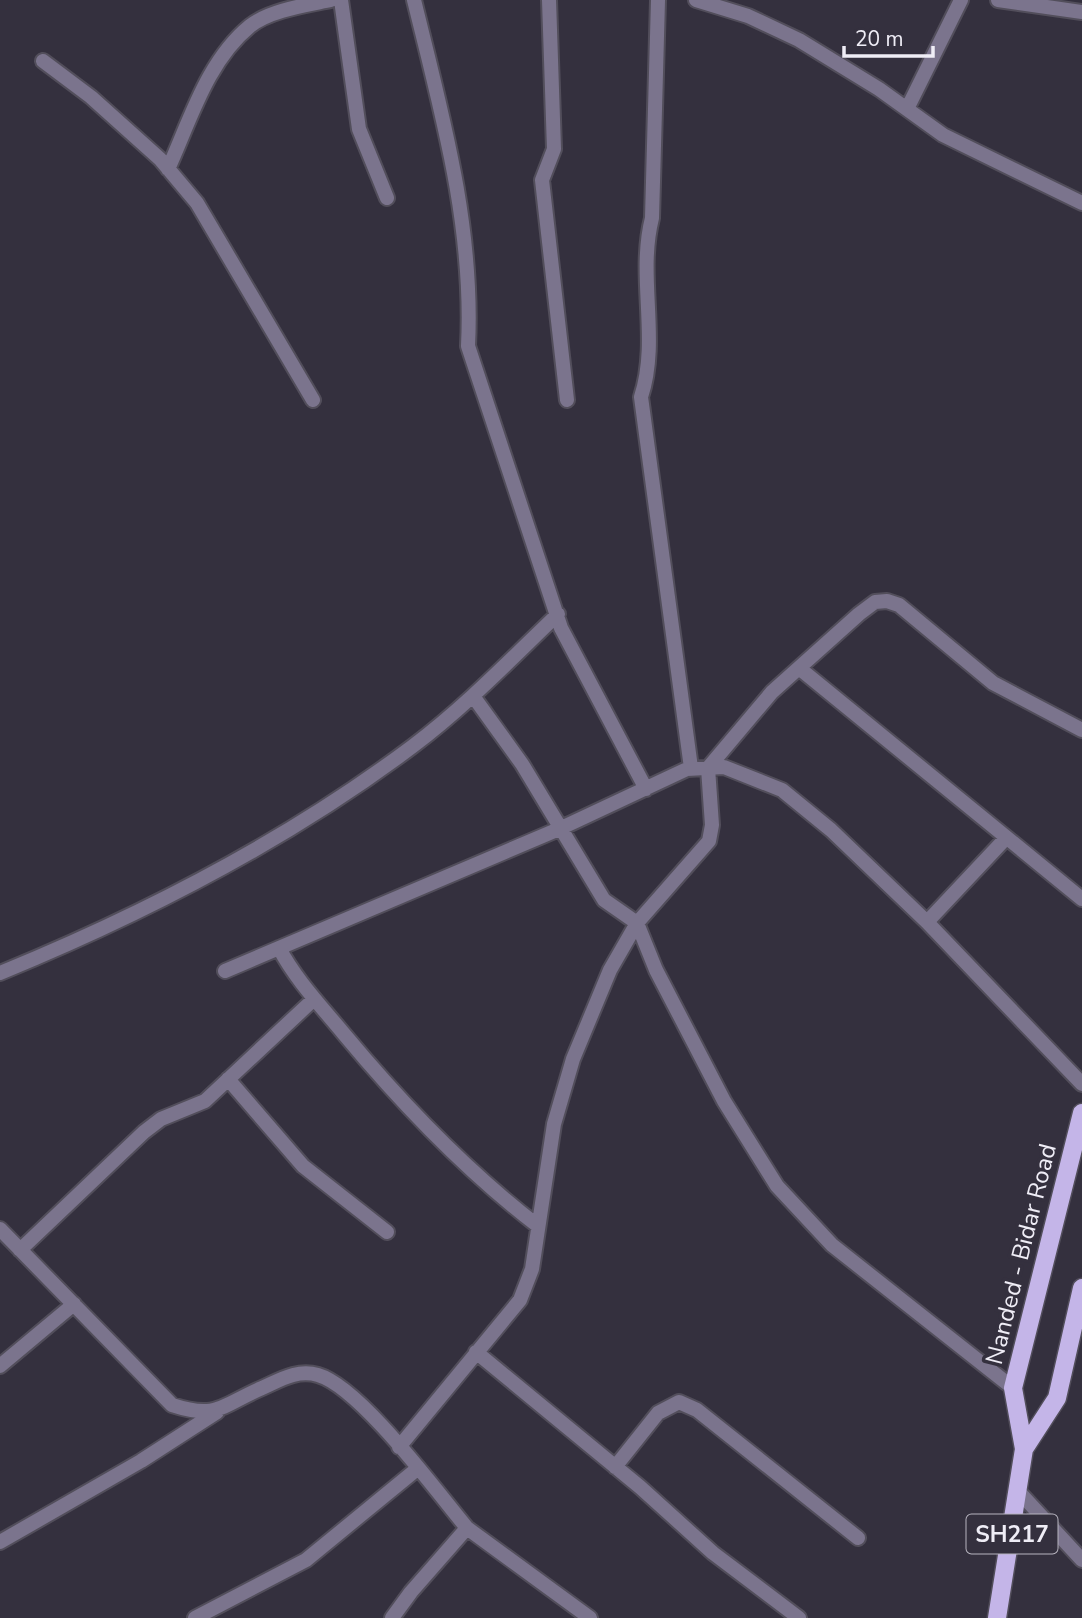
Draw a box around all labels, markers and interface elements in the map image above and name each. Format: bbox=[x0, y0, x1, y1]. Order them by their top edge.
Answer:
scale bar bbox=[844, 14, 933, 58]
text: 20 m bbox=[855, 25, 904, 53]
street label: Nanded - Bidar Road bbox=[978, 1140, 1064, 1368]
road number: SH217 bbox=[967, 1514, 1058, 1554]

